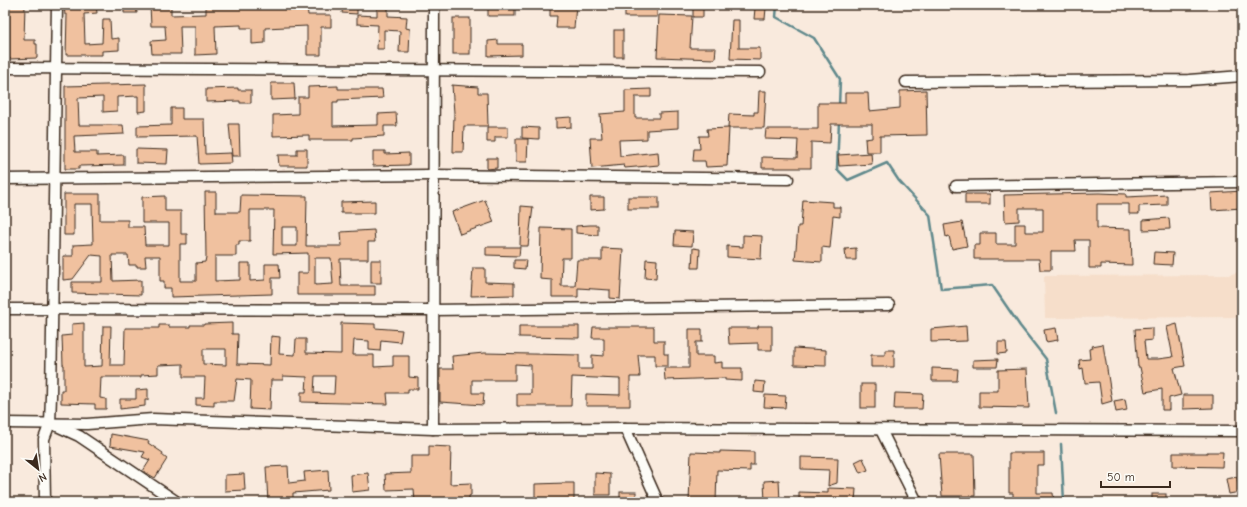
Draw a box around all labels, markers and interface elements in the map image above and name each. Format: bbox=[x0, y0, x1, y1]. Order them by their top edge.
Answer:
north arrow bbox=[18, 449, 58, 489]
scale bar bbox=[1101, 463, 1170, 489]
text: N bbox=[36, 470, 49, 485]
text: 50 m bbox=[1107, 470, 1135, 484]

